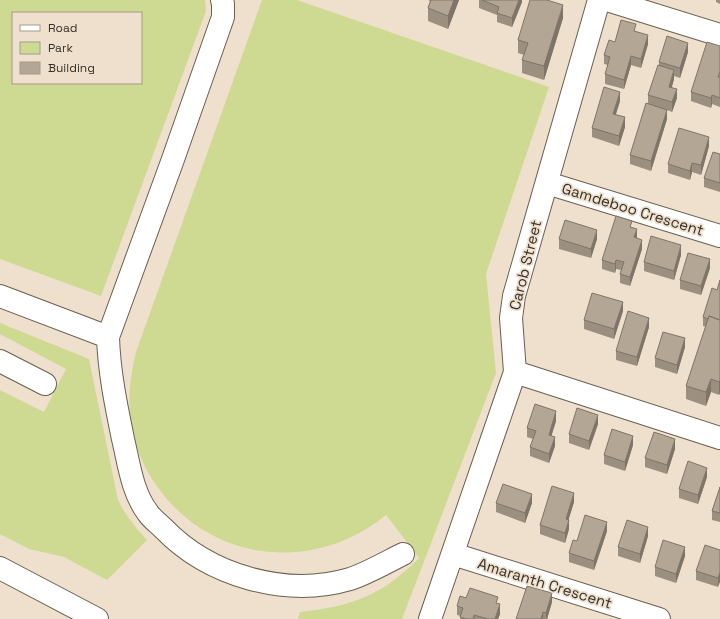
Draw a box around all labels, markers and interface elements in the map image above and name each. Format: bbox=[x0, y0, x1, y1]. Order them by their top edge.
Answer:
legend bbox=[12, 12, 142, 84]
text: Road bbox=[48, 20, 77, 36]
text: Park bbox=[48, 40, 73, 56]
text: Building bbox=[48, 60, 95, 76]
street label: Gamdeboo Crescent bbox=[560, 178, 706, 240]
street label: Carob Street bbox=[505, 218, 545, 312]
street label: Amaranth Crescent bbox=[476, 554, 615, 613]

